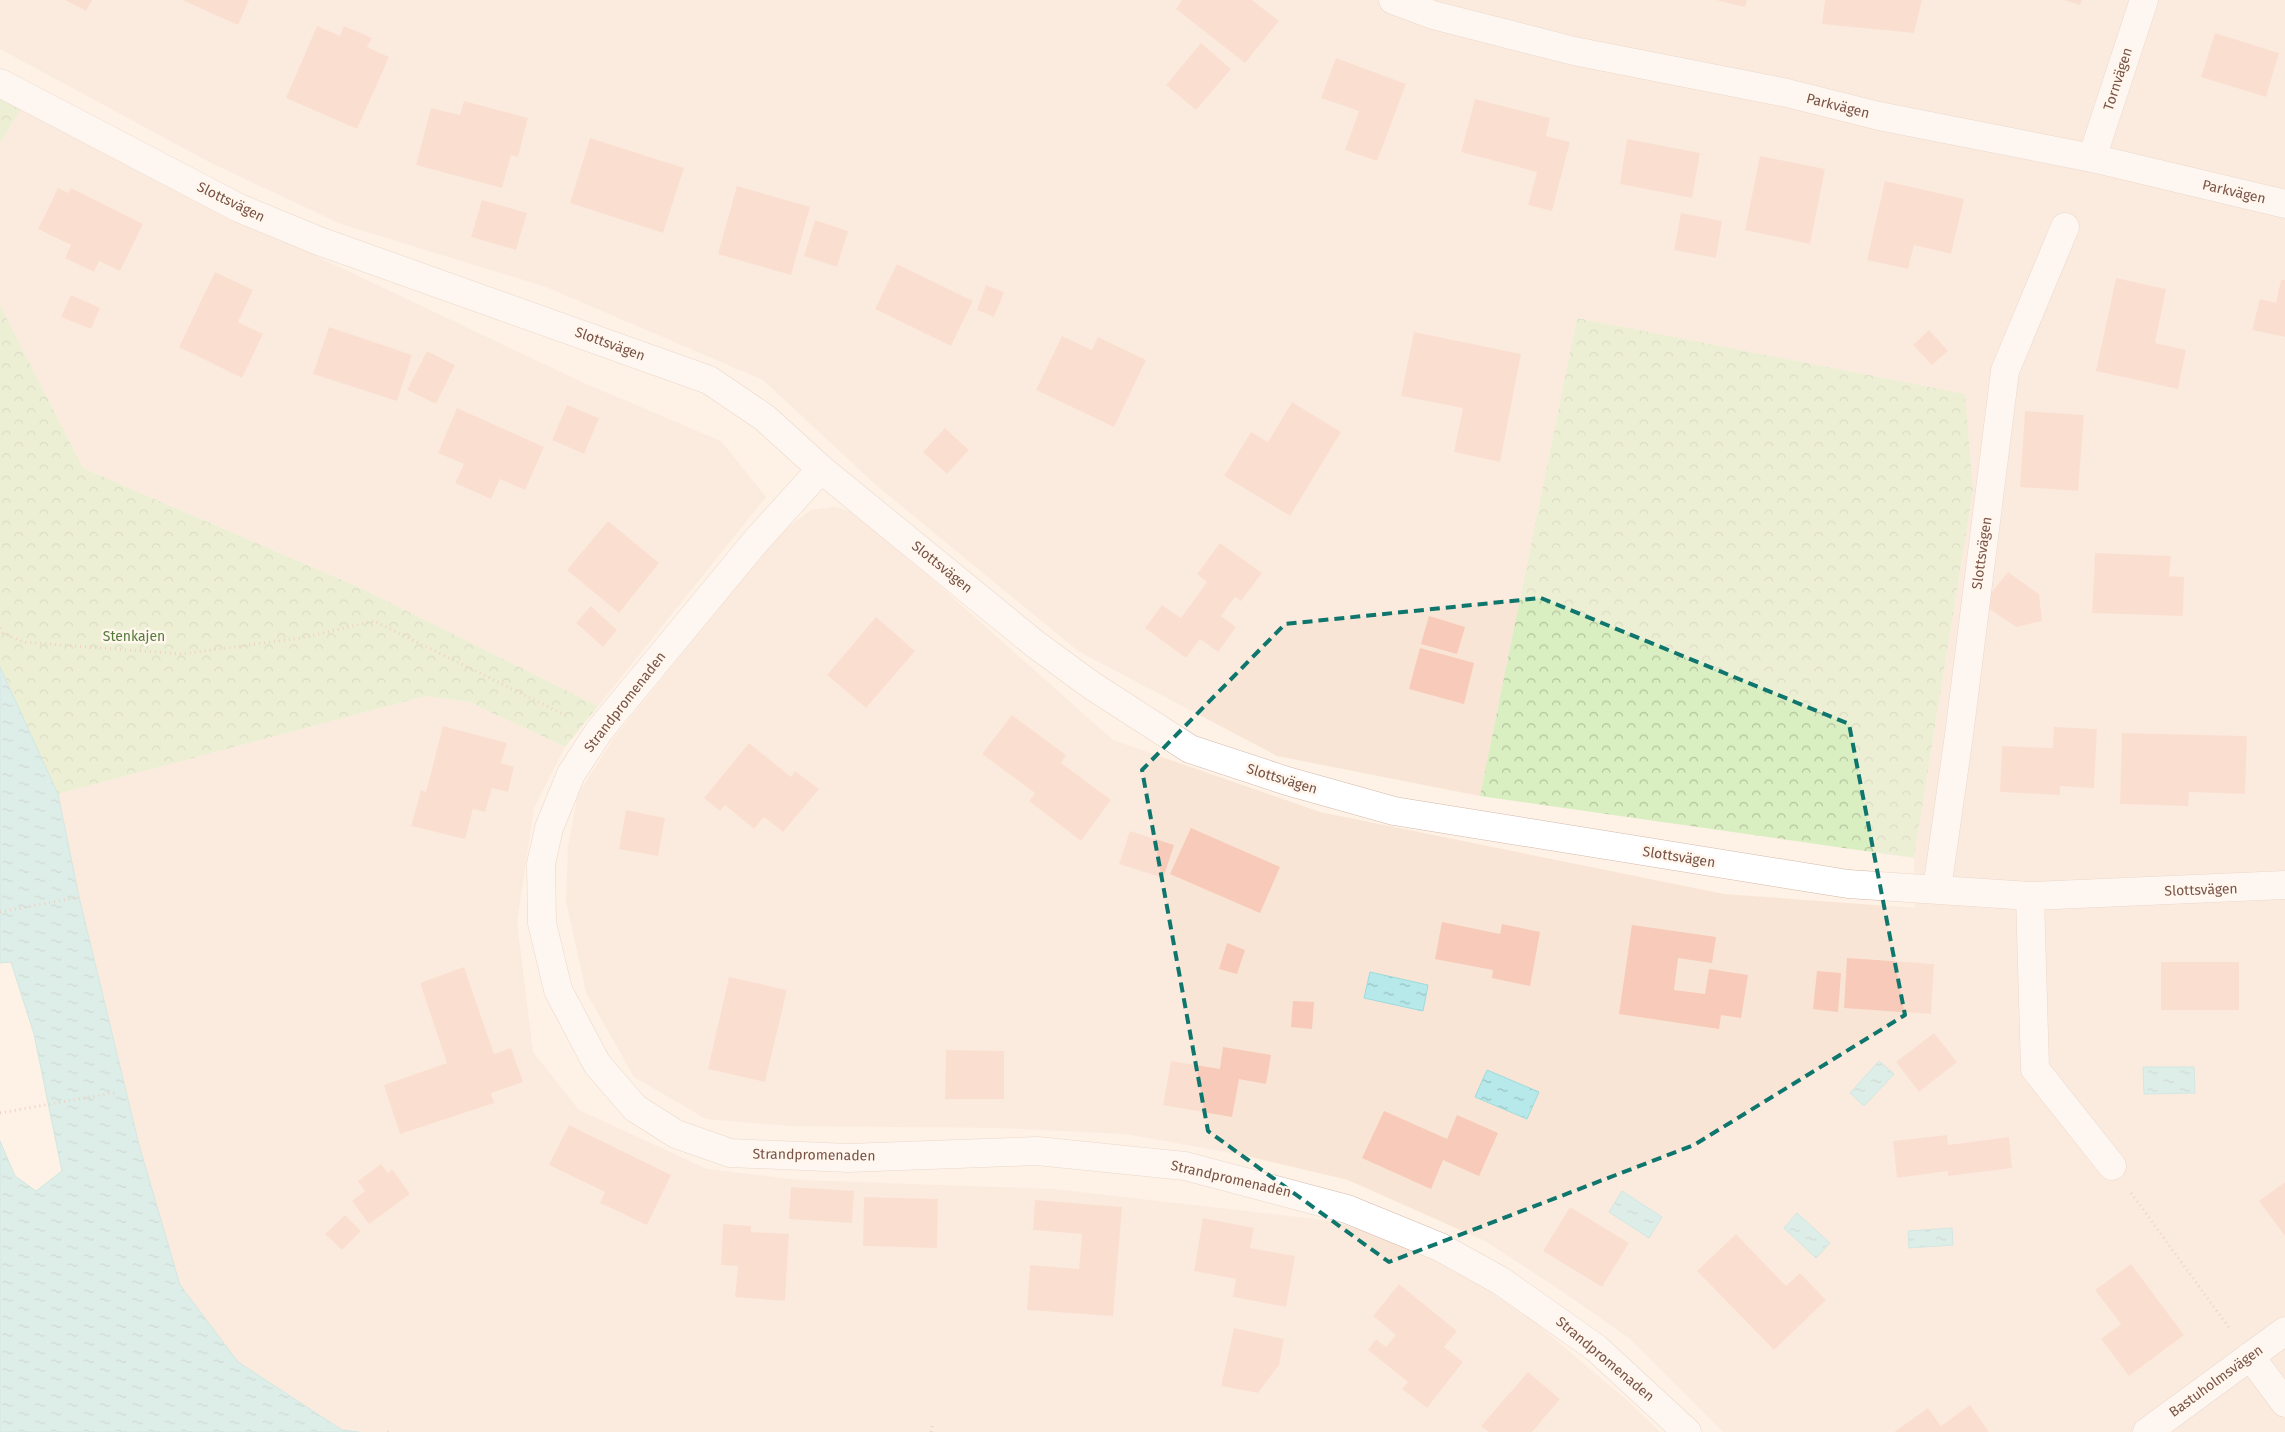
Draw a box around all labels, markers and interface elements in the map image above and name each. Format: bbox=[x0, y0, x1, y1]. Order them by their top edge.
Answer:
street label: Tornvägen bbox=[2100, 45, 2136, 113]
street label: Parkvägen bbox=[1805, 90, 1871, 122]
street label: Parkvägen bbox=[2201, 176, 2267, 208]
street label: Slottsvägen bbox=[194, 178, 268, 226]
street label: Slottsvägen bbox=[573, 323, 647, 365]
street label: Slottsvägen bbox=[1968, 516, 1996, 590]
street label: Slottsvägen bbox=[908, 537, 976, 597]
park label: Stenkajen bbox=[103, 628, 165, 645]
street label: Strandpromenaden bbox=[580, 648, 670, 756]
street label: Slottsvägen bbox=[1244, 760, 1320, 798]
street label: Slottsvägen bbox=[1641, 843, 1717, 871]
street label: Slottsvägen bbox=[2164, 880, 2238, 900]
street label: Strandpromenaden bbox=[752, 1145, 876, 1165]
street label: Strandpromenaden bbox=[1169, 1157, 1293, 1201]
street label: Strandpromenaden bbox=[1552, 1313, 1658, 1405]
street label: Bastuholmsvägen bbox=[2166, 1341, 2266, 1421]

